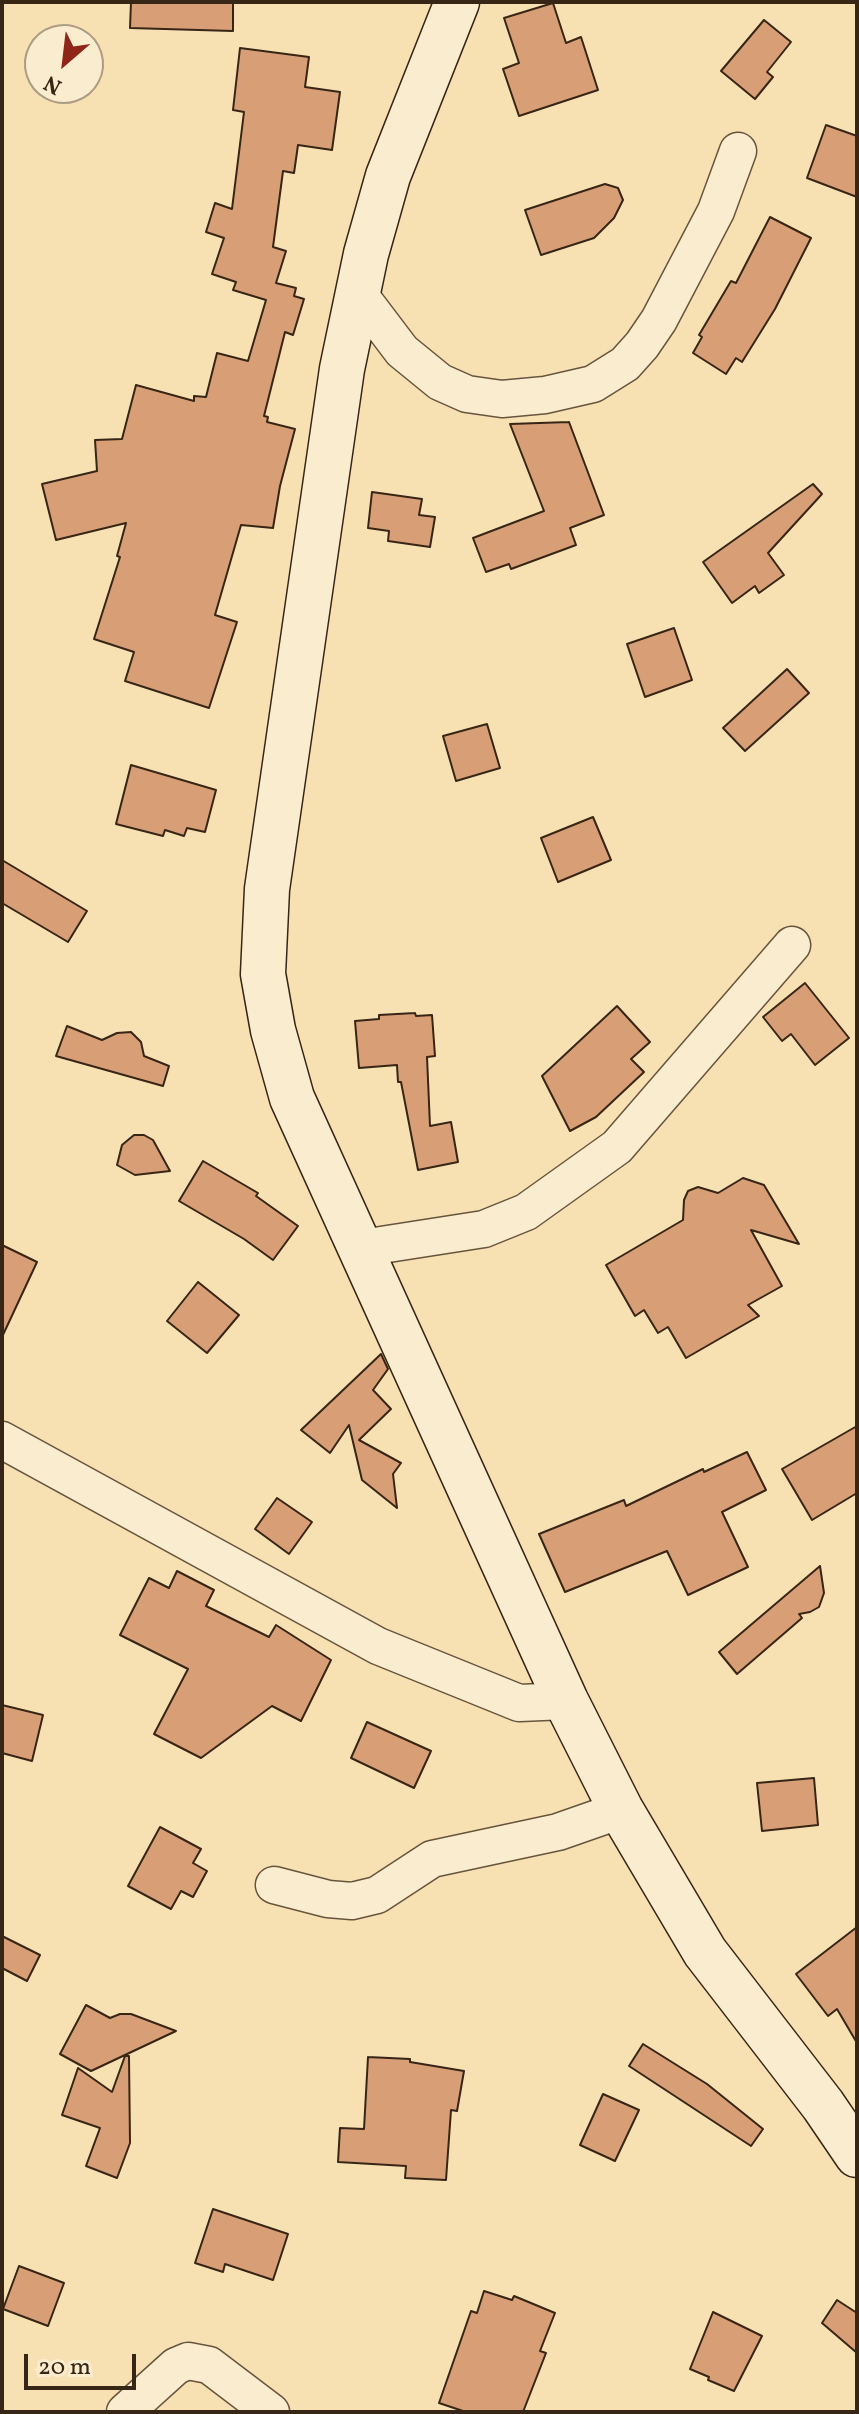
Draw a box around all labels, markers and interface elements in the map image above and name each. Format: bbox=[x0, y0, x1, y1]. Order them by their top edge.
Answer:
north arrow bbox=[24, 24, 104, 104]
text: N bbox=[39, 66, 68, 101]
scale bar bbox=[28, 2338, 140, 2388]
text: 20 m bbox=[38, 2351, 91, 2385]

